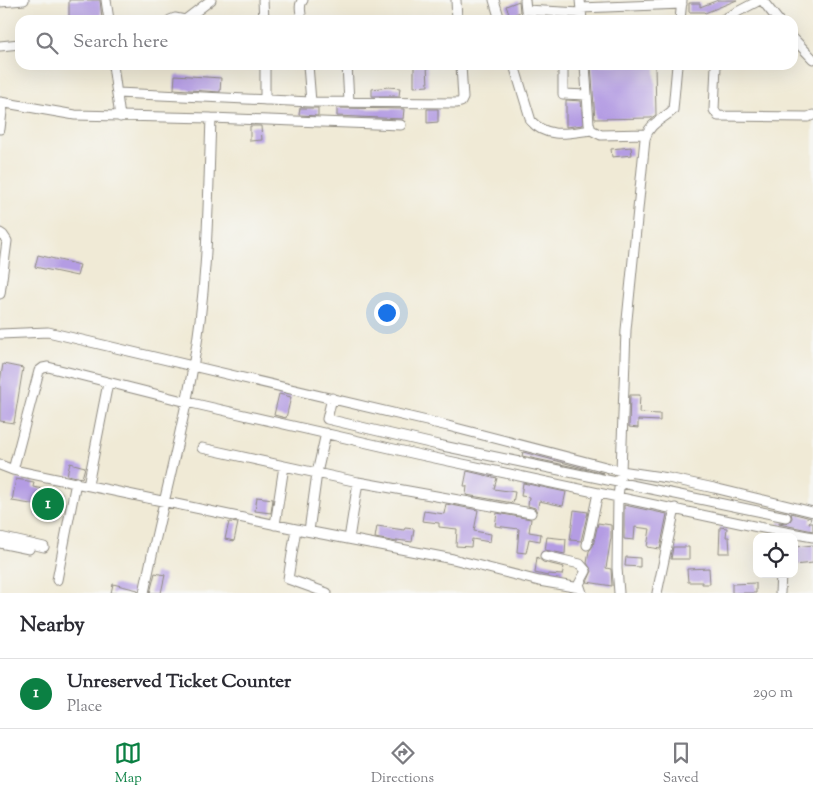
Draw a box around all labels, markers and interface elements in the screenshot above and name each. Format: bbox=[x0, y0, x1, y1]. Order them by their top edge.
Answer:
search box bbox=[15, 15, 798, 70]
icon: search bbox=[33, 29, 61, 57]
text: Search here bbox=[73, 29, 168, 56]
your location bbox=[374, 300, 400, 326]
pin: 1 bbox=[32, 485, 64, 523]
map controls bbox=[753, 533, 798, 578]
button: locate bbox=[753, 533, 798, 578]
text: Nearby bbox=[20, 611, 85, 641]
text: Unreserved Ticket Counter bbox=[67, 669, 291, 696]
text: 1 bbox=[33, 682, 39, 705]
text: 290 m bbox=[753, 682, 793, 705]
text: Place bbox=[67, 696, 102, 719]
tab: Map bbox=[114, 739, 142, 789]
tab: Directions bbox=[371, 739, 434, 789]
tab: Saved bbox=[663, 739, 699, 789]

